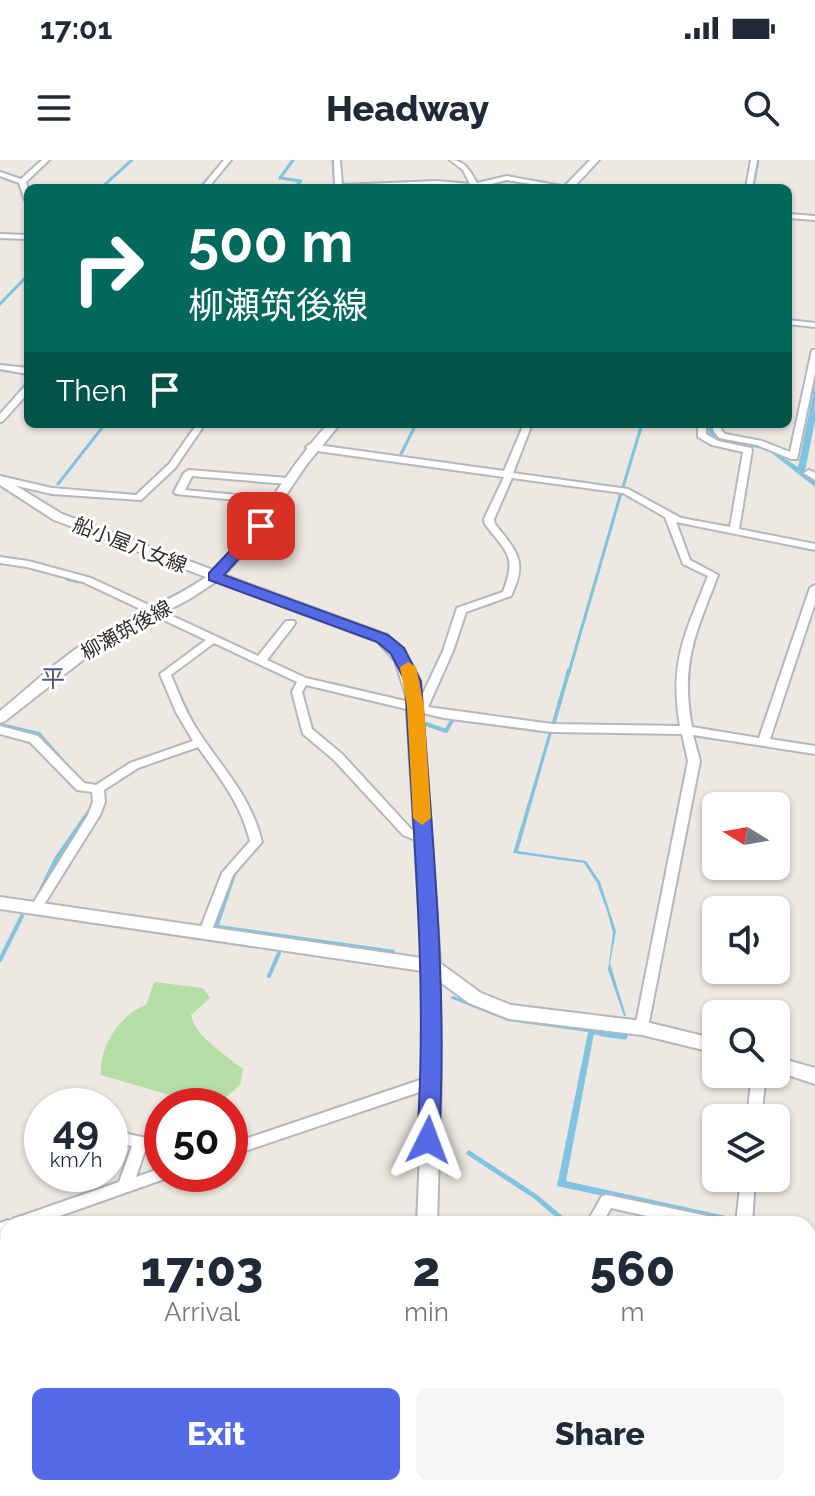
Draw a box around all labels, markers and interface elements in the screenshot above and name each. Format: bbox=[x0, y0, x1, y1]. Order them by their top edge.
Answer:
text: 17:01 bbox=[40, 11, 112, 46]
icon: menu bbox=[32, 86, 76, 130]
icon: search bbox=[739, 86, 783, 130]
text: Headway bbox=[326, 87, 489, 129]
text: 500 m bbox=[188, 209, 353, 275]
icon: right bbox=[56, 216, 160, 320]
text: 柳瀬筑後線 bbox=[188, 284, 368, 326]
icon: arrive bbox=[143, 368, 187, 412]
text: Then bbox=[56, 373, 127, 408]
pin bbox=[227, 492, 295, 560]
icon: arrive bbox=[239, 504, 283, 548]
street label: 船小屋八女線 bbox=[70, 512, 190, 578]
street label: 柳瀬筑後線 bbox=[76, 595, 176, 665]
district label: 平 bbox=[41, 664, 65, 693]
north arrow bbox=[702, 792, 790, 880]
map controls bbox=[702, 792, 790, 1192]
button: sound bbox=[702, 896, 790, 984]
button: search bbox=[702, 1000, 790, 1088]
speed limit sign: 50 bbox=[144, 1088, 248, 1192]
position arrow bbox=[386, 1098, 470, 1182]
button: layers bbox=[702, 1104, 790, 1192]
text: 49 bbox=[53, 1106, 99, 1153]
text: km/h bbox=[50, 1148, 102, 1172]
text: 17:03 bbox=[141, 1241, 263, 1297]
text: 2 bbox=[413, 1241, 440, 1297]
text: 560 bbox=[590, 1241, 675, 1297]
text: Arrival bbox=[164, 1297, 240, 1327]
text: min bbox=[404, 1297, 449, 1327]
text: m bbox=[620, 1297, 644, 1327]
button: Exit bbox=[32, 1388, 400, 1480]
button: Share bbox=[416, 1388, 784, 1480]

